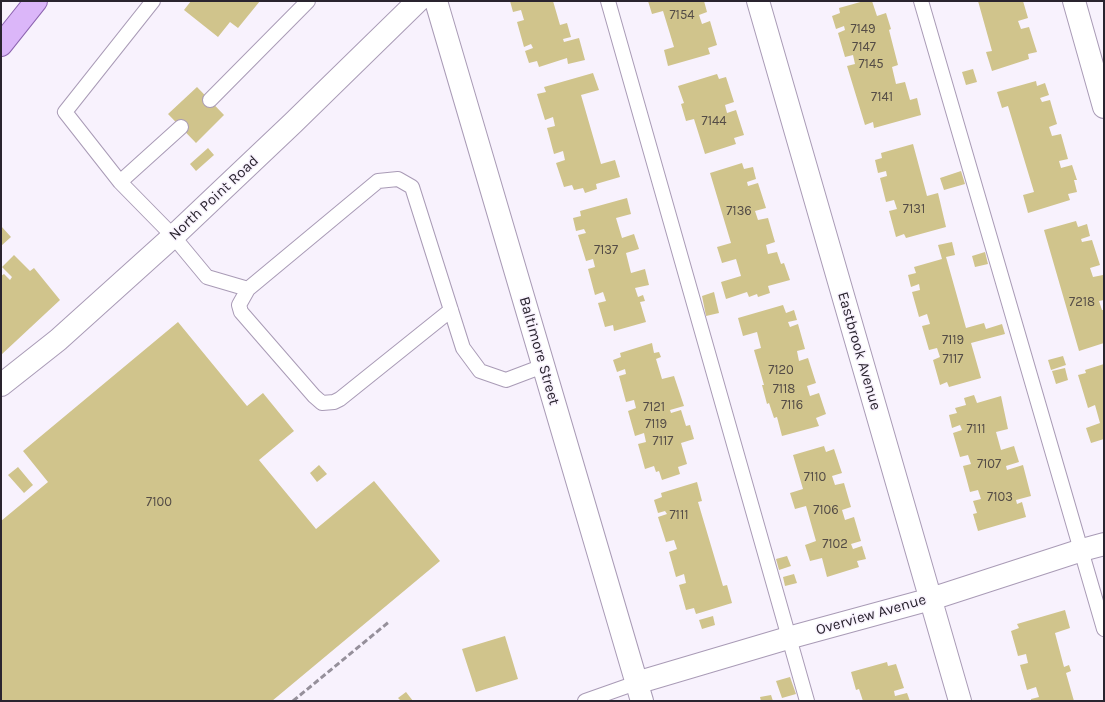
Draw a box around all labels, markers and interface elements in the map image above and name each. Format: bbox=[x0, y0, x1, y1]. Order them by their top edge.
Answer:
house number: 7154 bbox=[670, 7, 694, 23]
house number: 7149 bbox=[850, 21, 876, 37]
house number: 7147 bbox=[852, 39, 876, 55]
house number: 7145 bbox=[859, 56, 883, 72]
house number: 7141 bbox=[871, 89, 893, 105]
house number: 7144 bbox=[702, 113, 726, 129]
street label: North Point Road bbox=[165, 152, 263, 244]
house number: 7131 bbox=[903, 201, 925, 217]
house number: 7136 bbox=[726, 203, 752, 219]
house number: 7137 bbox=[594, 242, 618, 258]
street label: Eastbrook Avenue bbox=[833, 290, 885, 412]
house number: 7218 bbox=[1069, 294, 1095, 310]
street label: Baltimore Street bbox=[515, 295, 563, 407]
house number: 7119 bbox=[942, 332, 964, 348]
house number: 7117 bbox=[943, 351, 963, 367]
house number: 7120 bbox=[768, 362, 794, 378]
house number: 7118 bbox=[773, 381, 795, 397]
house number: 7116 bbox=[781, 397, 803, 413]
house number: 7121 bbox=[643, 399, 665, 415]
house number: 7119 bbox=[645, 416, 667, 432]
house number: 7111 bbox=[967, 421, 985, 437]
house number: 7117 bbox=[653, 433, 673, 449]
house number: 7107 bbox=[977, 456, 1001, 472]
house number: 7110 bbox=[804, 469, 826, 485]
house number: 7103 bbox=[987, 489, 1013, 505]
house number: 7100 bbox=[146, 494, 172, 510]
house number: 7106 bbox=[813, 502, 839, 518]
house number: 7111 bbox=[670, 507, 688, 523]
house number: 7102 bbox=[822, 536, 848, 552]
street label: Overview Avenue bbox=[814, 591, 928, 639]

